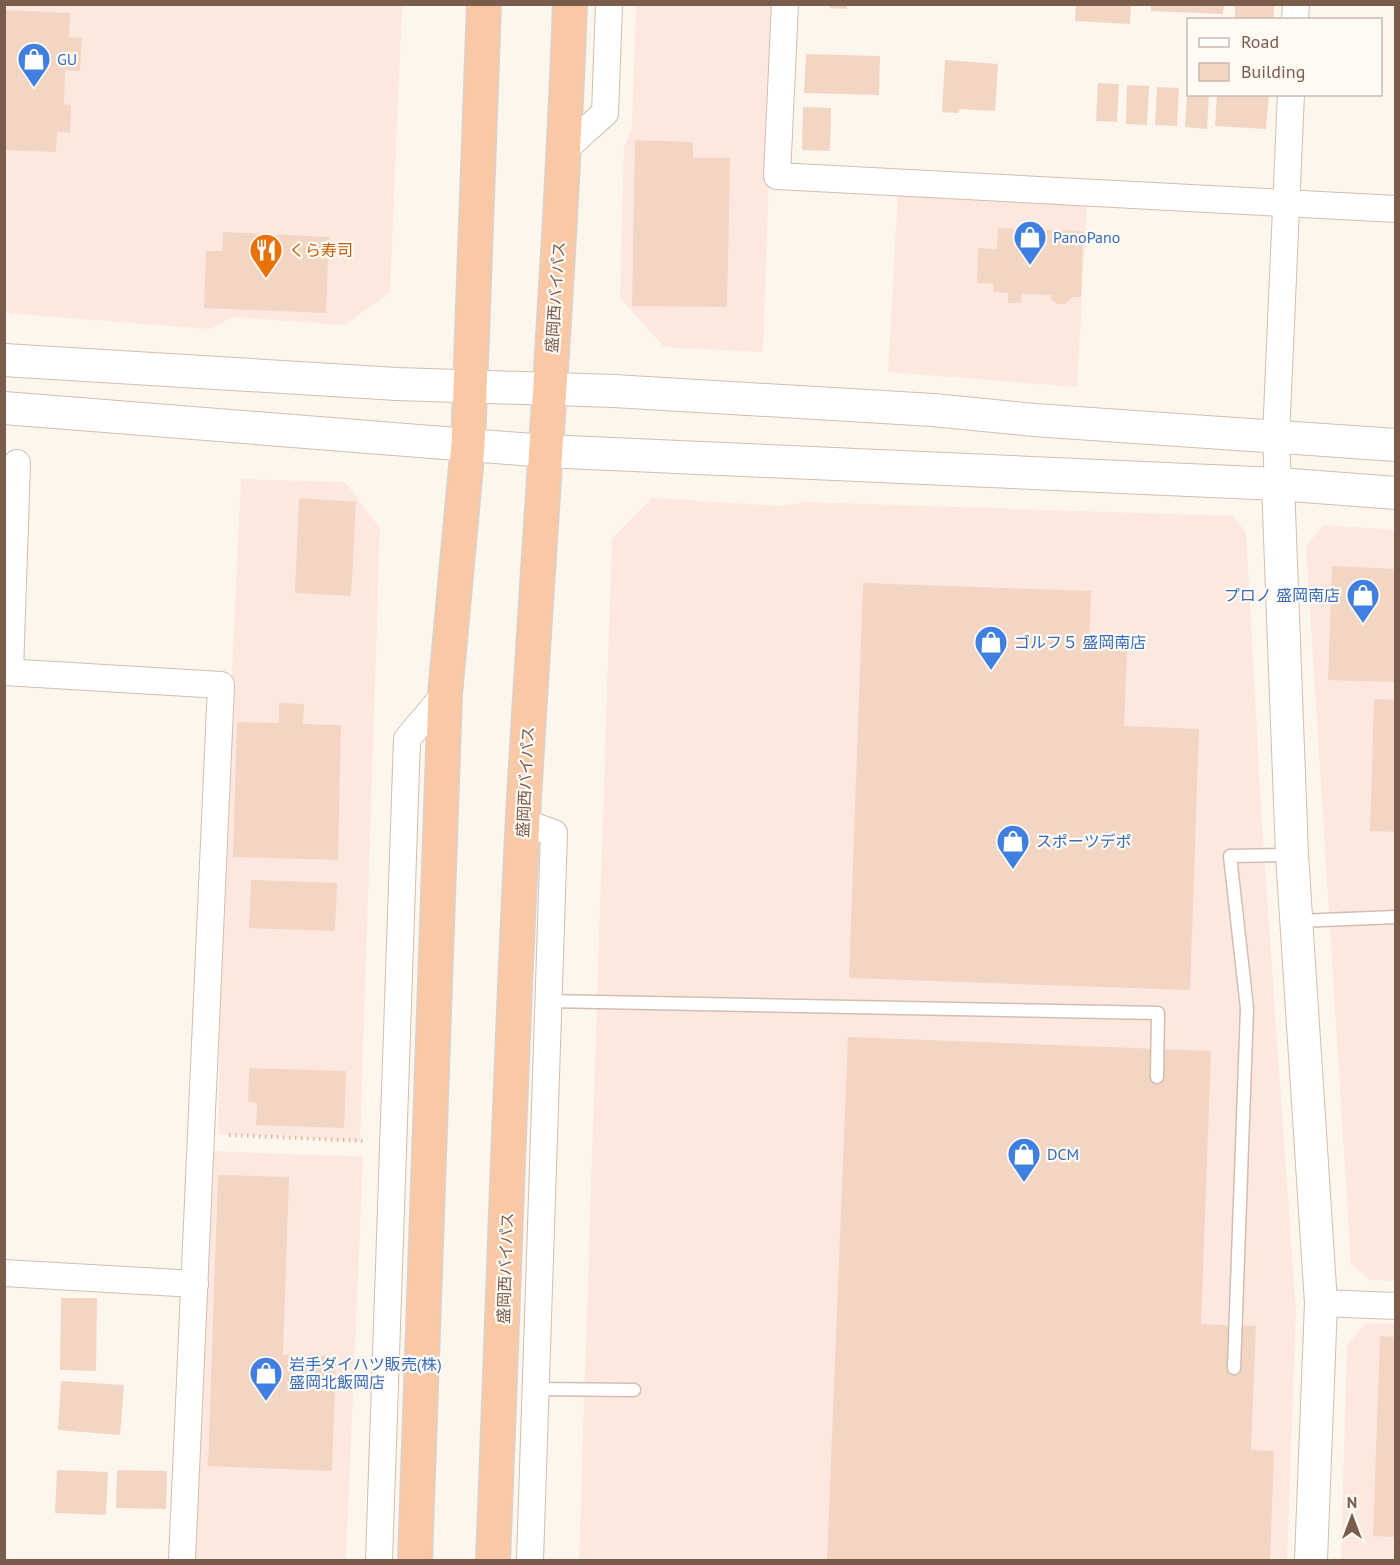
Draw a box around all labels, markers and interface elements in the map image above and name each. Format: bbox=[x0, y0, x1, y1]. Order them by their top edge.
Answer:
legend bbox=[1187, 18, 1382, 96]
text: Road bbox=[1241, 30, 1279, 53]
shop icon: GU bbox=[16, 41, 52, 88]
place label: GU bbox=[57, 49, 77, 69]
text: Building bbox=[1241, 60, 1305, 83]
shop icon: PanoPano bbox=[1012, 219, 1048, 266]
place label: PanoPano bbox=[1053, 227, 1120, 247]
restaurant icon: くら寿司 bbox=[248, 232, 284, 279]
place label: くら寿司 bbox=[289, 240, 353, 260]
street label: 盛岡西バイパス bbox=[541, 241, 569, 353]
shop icon: プロノ 盛岡南店 bbox=[1345, 577, 1381, 624]
place label: プロノ 盛岡南店 bbox=[1224, 585, 1340, 605]
shop icon: ゴルフ５ 盛岡南店 bbox=[973, 624, 1009, 671]
place label: ゴルフ５ 盛岡南店 bbox=[1014, 632, 1146, 652]
street label: 盛岡西バイパス bbox=[512, 726, 538, 838]
shop icon: スポーツデポ bbox=[995, 823, 1031, 870]
place label: スポーツデポ bbox=[1036, 831, 1132, 851]
shop icon: DCM bbox=[1006, 1136, 1042, 1183]
place label: DCM bbox=[1047, 1144, 1079, 1164]
street label: 盛岡西バイパス bbox=[493, 1212, 517, 1324]
place label: 岩手ダイハツ販売(株) 盛岡北飯岡店 bbox=[289, 1354, 442, 1392]
shop icon: 岩手ダイハツ販売(株) 盛岡北飯岡店 bbox=[248, 1355, 284, 1402]
north arrow bbox=[1322, 1487, 1382, 1547]
text: N bbox=[1347, 1492, 1357, 1512]

